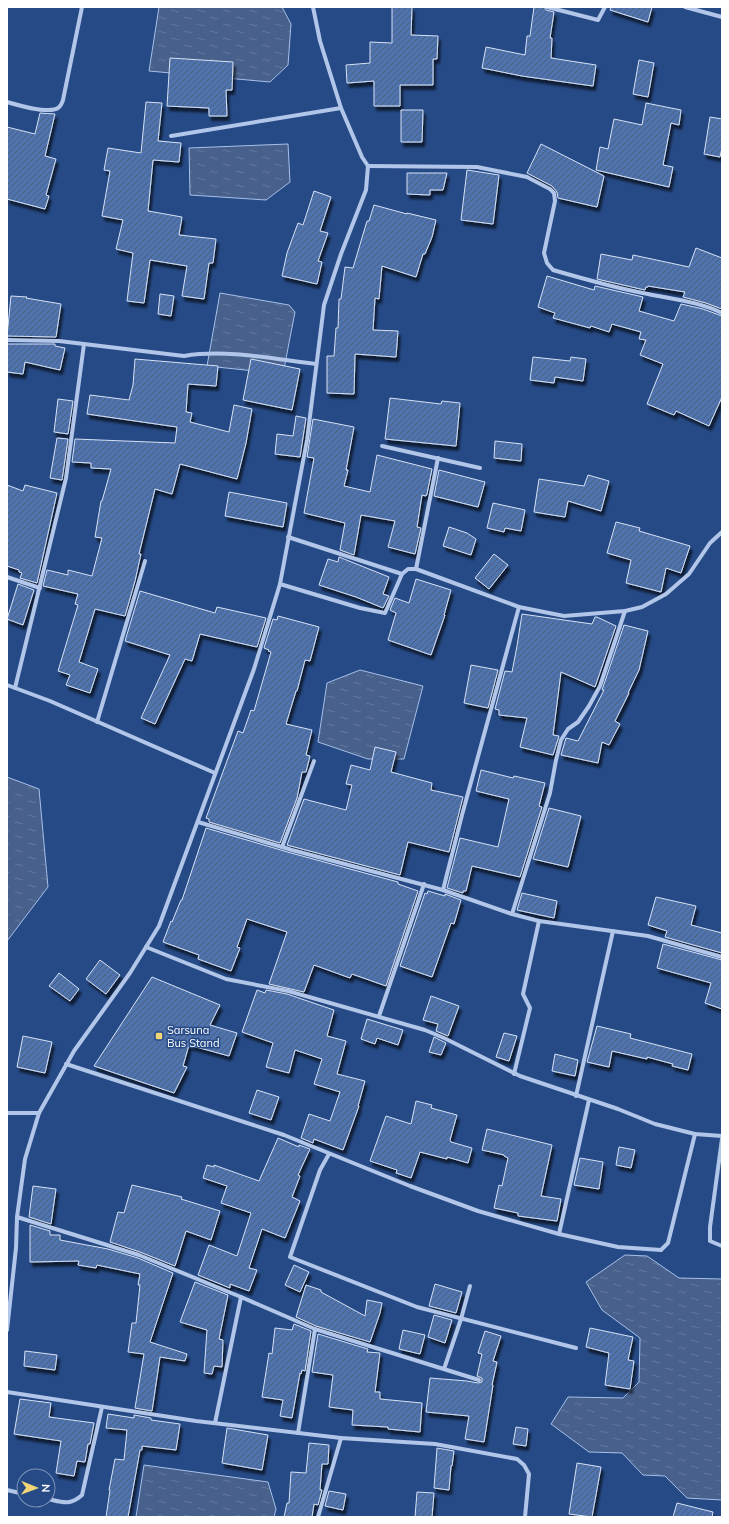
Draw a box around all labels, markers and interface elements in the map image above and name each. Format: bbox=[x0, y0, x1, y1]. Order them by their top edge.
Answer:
place label: Sarsuna Bus Stand bbox=[167, 1023, 219, 1050]
marker: Sarsuna Bus Stand bbox=[154, 1031, 164, 1041]
north arrow bbox=[16, 1468, 56, 1508]
text: N bbox=[39, 1484, 53, 1492]

